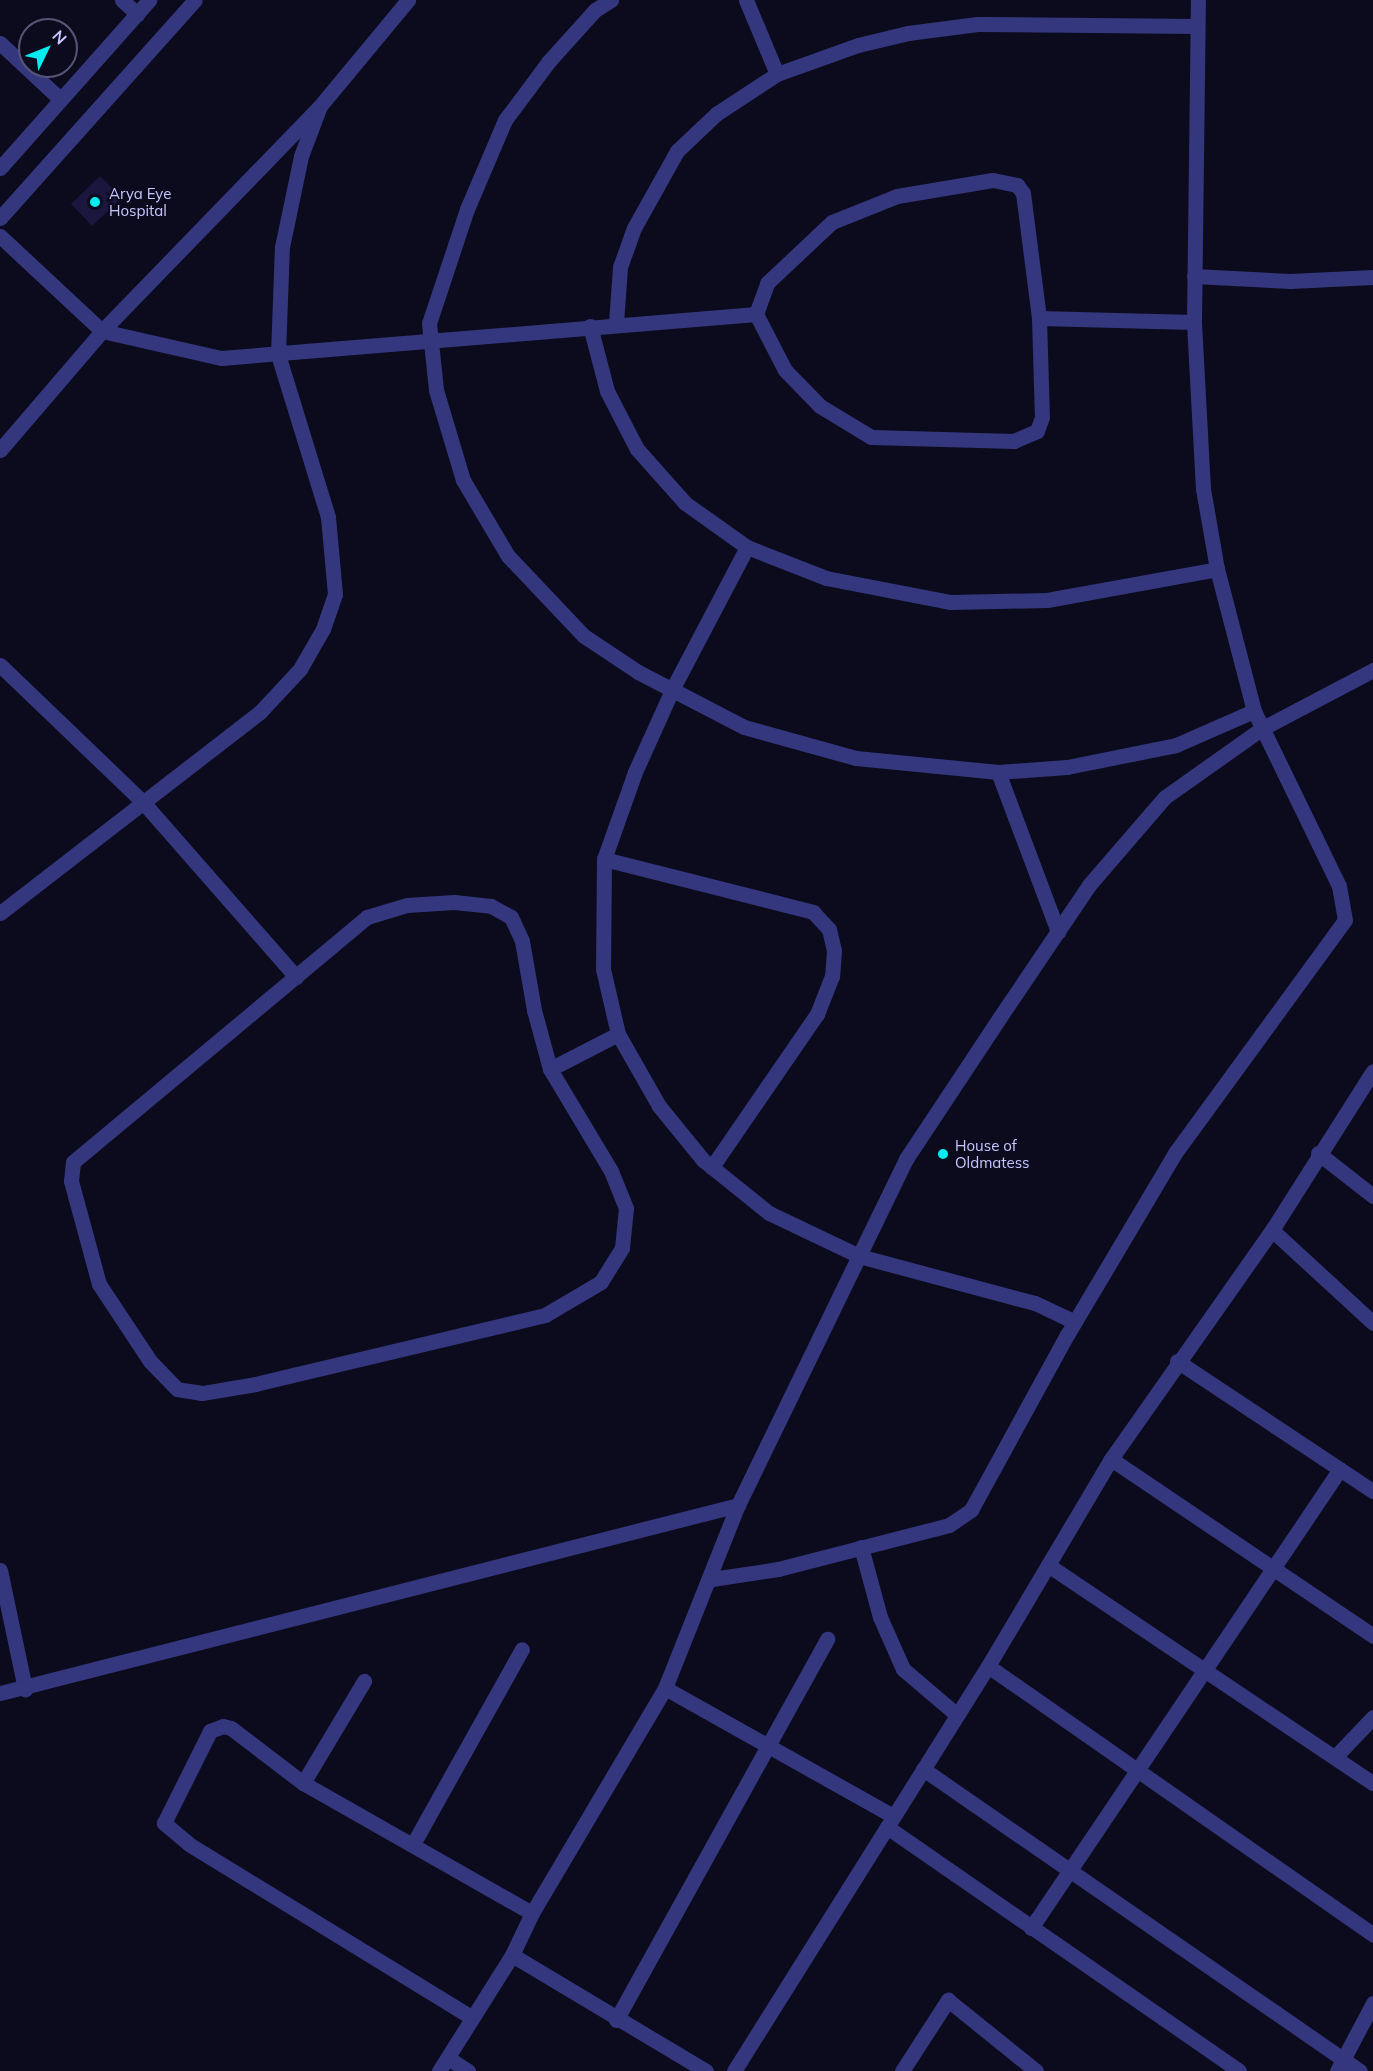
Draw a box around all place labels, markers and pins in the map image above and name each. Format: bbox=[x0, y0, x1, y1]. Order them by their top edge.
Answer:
place label: Arya Eye Hospital bbox=[109, 184, 171, 219]
marker: Arya Eye Hospital bbox=[86, 193, 104, 211]
place label: House of Oldmatess bbox=[955, 1136, 1030, 1171]
marker: House of Oldmatess bbox=[936, 1147, 950, 1161]

